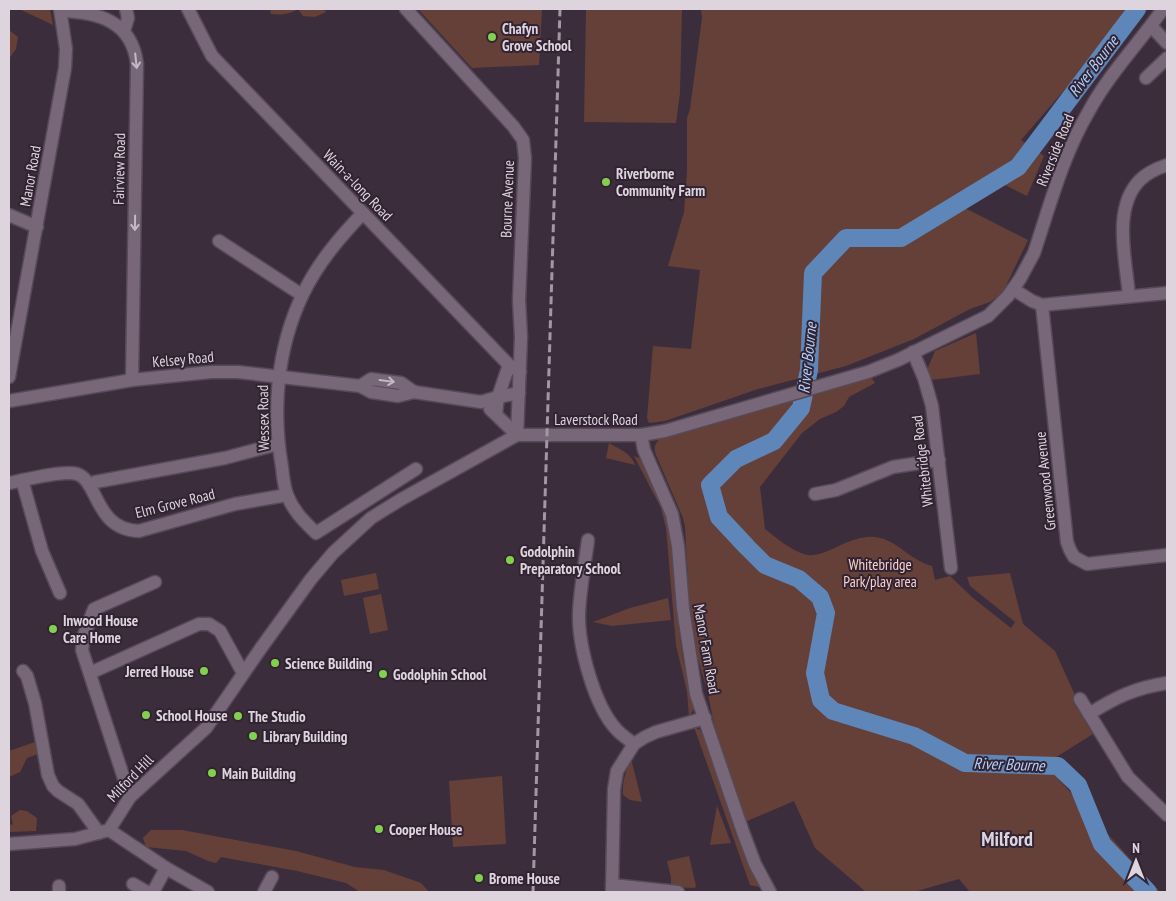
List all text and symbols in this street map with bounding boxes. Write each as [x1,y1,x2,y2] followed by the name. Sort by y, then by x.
[502,19,572,55] place label: Chafyn Grove School
[1064,30,1123,100] water label: River Bourne
[486,31,498,43] marker: Chafyn Grove School
[131,53,141,69] one-way arrow
[1032,111,1078,189] street label: Riverside Road
[109,133,129,205] street label: Fairview Road
[15,144,45,208] street label: Manor Road
[319,145,397,225] street label: Wain-a-long Road
[496,160,518,238] street label: Bourne Avenue
[616,164,705,200] place label: Riverborne Community Farm
[600,176,612,188] marker: Riverborne Community Farm
[130,215,140,231] one-way arrow
[793,320,821,394] water label: River Bourne
[152,347,214,371] street label: Kelsey Road
[379,376,395,386] one-way arrow
[253,385,273,451] street label: Wessex Road
[554,410,638,429] street label: Laverstock Road
[907,414,937,508] street label: Whitebridge Road
[1030,431,1060,531] street label: Greenwood Avenue
[133,484,217,522] street label: Elm Grove Road
[520,542,621,578] place label: Godolphin Preparatory School
[504,554,516,566] marker: Godolphin Preparatory School
[843,555,917,591] park label: Whitebridge Park/play area
[690,603,724,695] street label: Manor Farm Road
[63,611,138,647] place label: Inwood House Care Home
[47,623,59,635] marker: Inwood House Care Home
[285,654,373,673] place label: Science Building
[269,657,281,669] marker: Science Building
[124,662,194,681] place label: Jerred House
[198,665,210,677] marker: Jerred House
[393,665,487,684] place label: Godolphin School
[377,668,389,680] marker: Godolphin School
[156,706,228,725] place label: School House
[248,707,306,726] place label: The Studio
[140,709,152,721] marker: School House
[232,710,244,722] marker: The Studio
[263,727,348,746] place label: Library Building
[247,730,259,742] marker: Library Building
[103,750,158,806] street label: Milford Hill
[973,753,1046,775] water label: River Bourne
[222,764,296,783] place label: Main Building
[206,767,218,779] marker: Main Building
[389,820,462,839] place label: Cooper House
[373,823,385,835] marker: Cooper House
[981,826,1033,852] district label: Milford
[1111,836,1161,886] north arrow
[1132,839,1140,857] text: N
[489,869,560,888] place label: Brome House
[473,872,485,884] marker: Brome House

